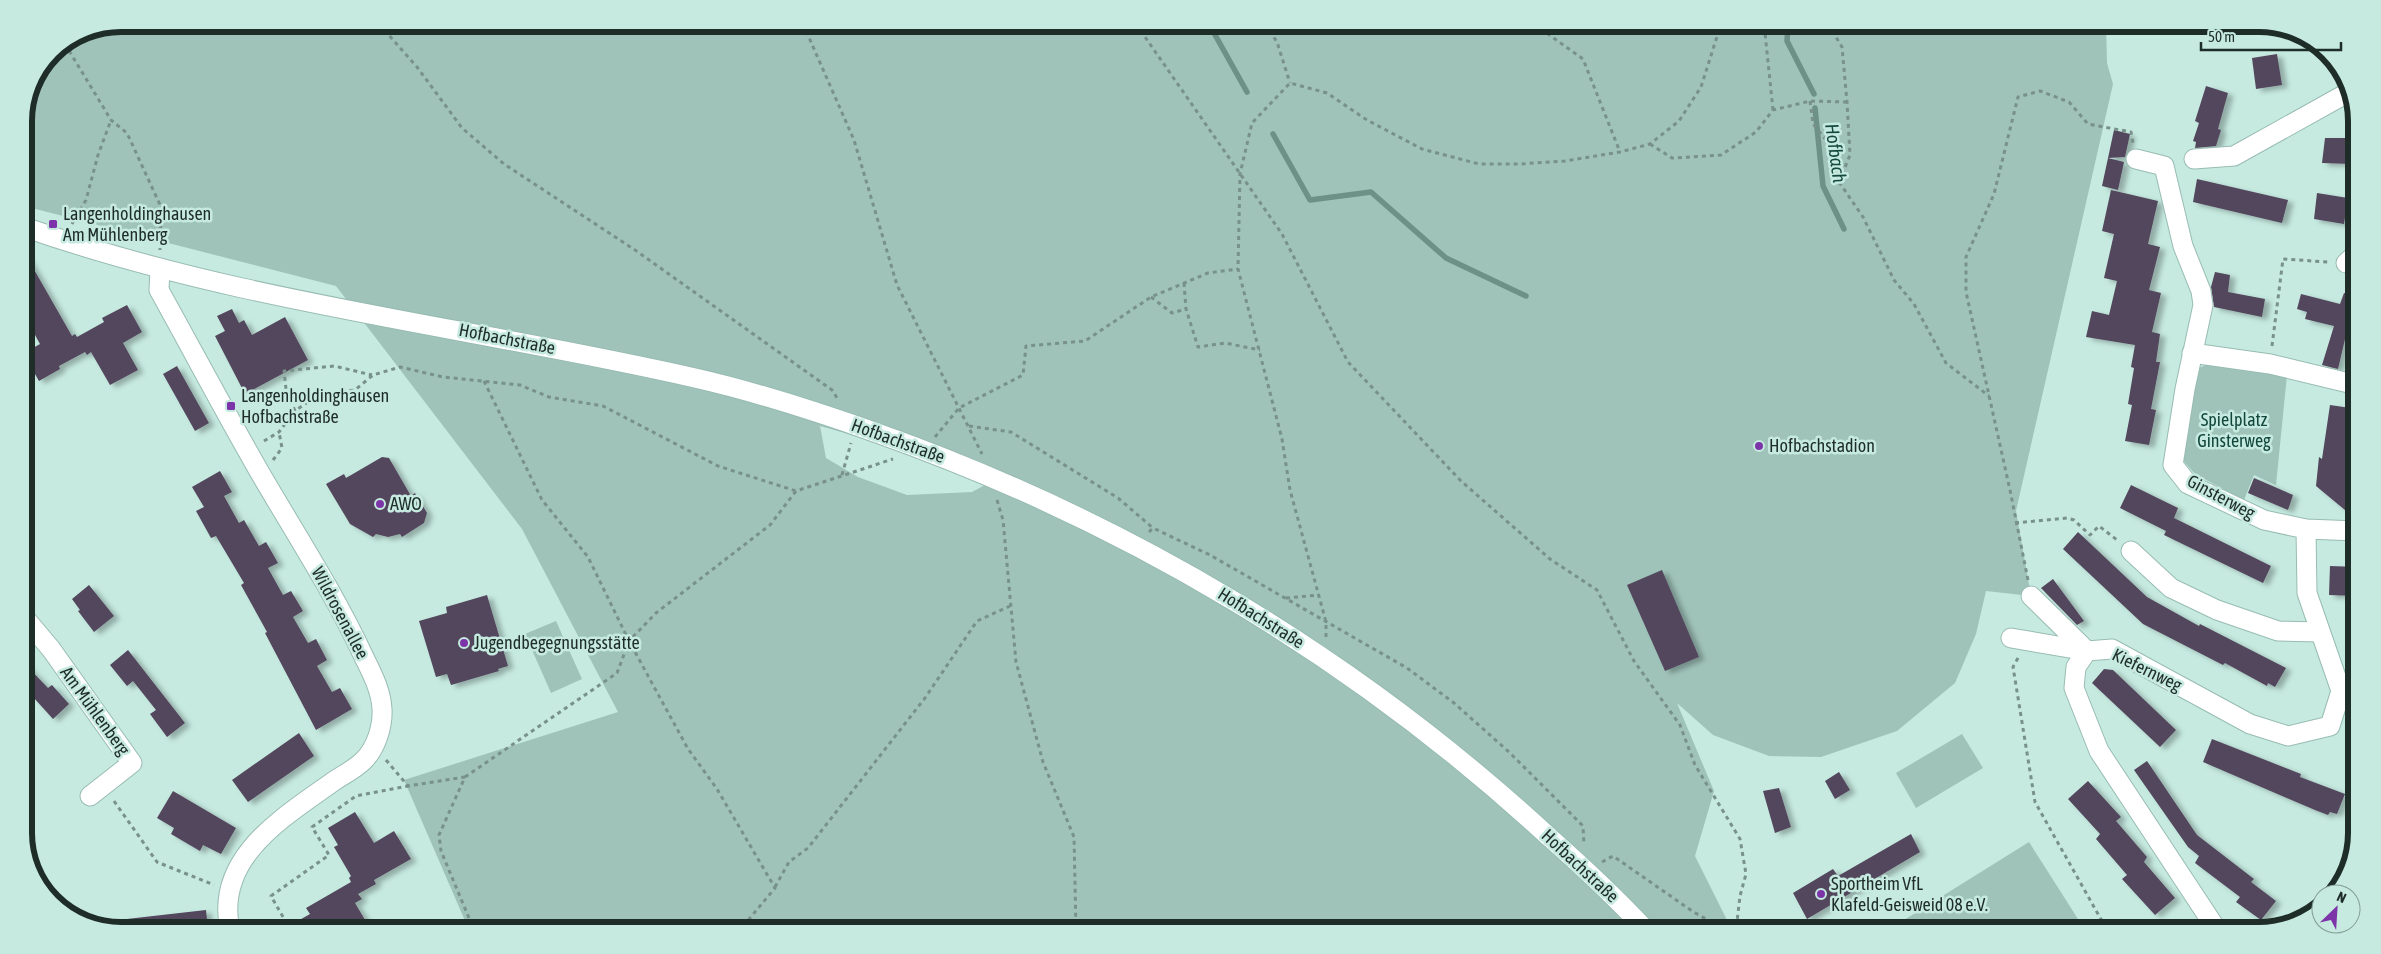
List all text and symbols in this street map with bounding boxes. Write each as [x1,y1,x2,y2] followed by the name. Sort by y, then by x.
[2201,20,2341,52] scale bar
[2208,28,2235,45] text: 50 m
[1821,122,1851,184] water label: Hofbach
[63,203,211,245] place label: Langenholdinghausen Am Mühlenberg
[47,218,59,230] marker: Langenholdinghausen Am Mühlenberg
[457,319,557,358] street label: Hofbachstraße
[241,385,389,427] place label: Langenholdinghausen Hofbachstraße
[225,400,237,412] marker: Langenholdinghausen Hofbachstraße
[2197,409,2271,451] park label: Spielplatz Ginsterweg
[849,414,948,467] street label: Hofbachstraße
[1769,435,1875,456] place label: Hofbachstadion
[1753,440,1765,452] marker: Hofbachstadion
[2184,470,2259,523] street label: Ginsterweg
[390,493,422,514] place label: AWO
[374,498,386,510] marker: AWO
[307,563,373,662] street label: Wildrosenallee
[1214,583,1308,652] street label: Hofbachstraße
[474,632,640,653] place label: Jugendbegegnungsstätte
[458,637,470,649] marker: Jugendbegegnungsstätte
[2109,644,2186,695] street label: Kiefernweg
[56,662,135,759] street label: Am Mühlenberg
[1537,825,1623,907] street label: Hofbachstraße
[1831,873,1988,915] place label: Sportheim VfL Klafeld-Geisweid 08 e.V.
[2311,884,2361,934] north arrow
[1815,888,1827,900] marker: Sportheim VfL Klafeld-Geisweid 08 e.V.
[2334,888,2349,906] text: N

